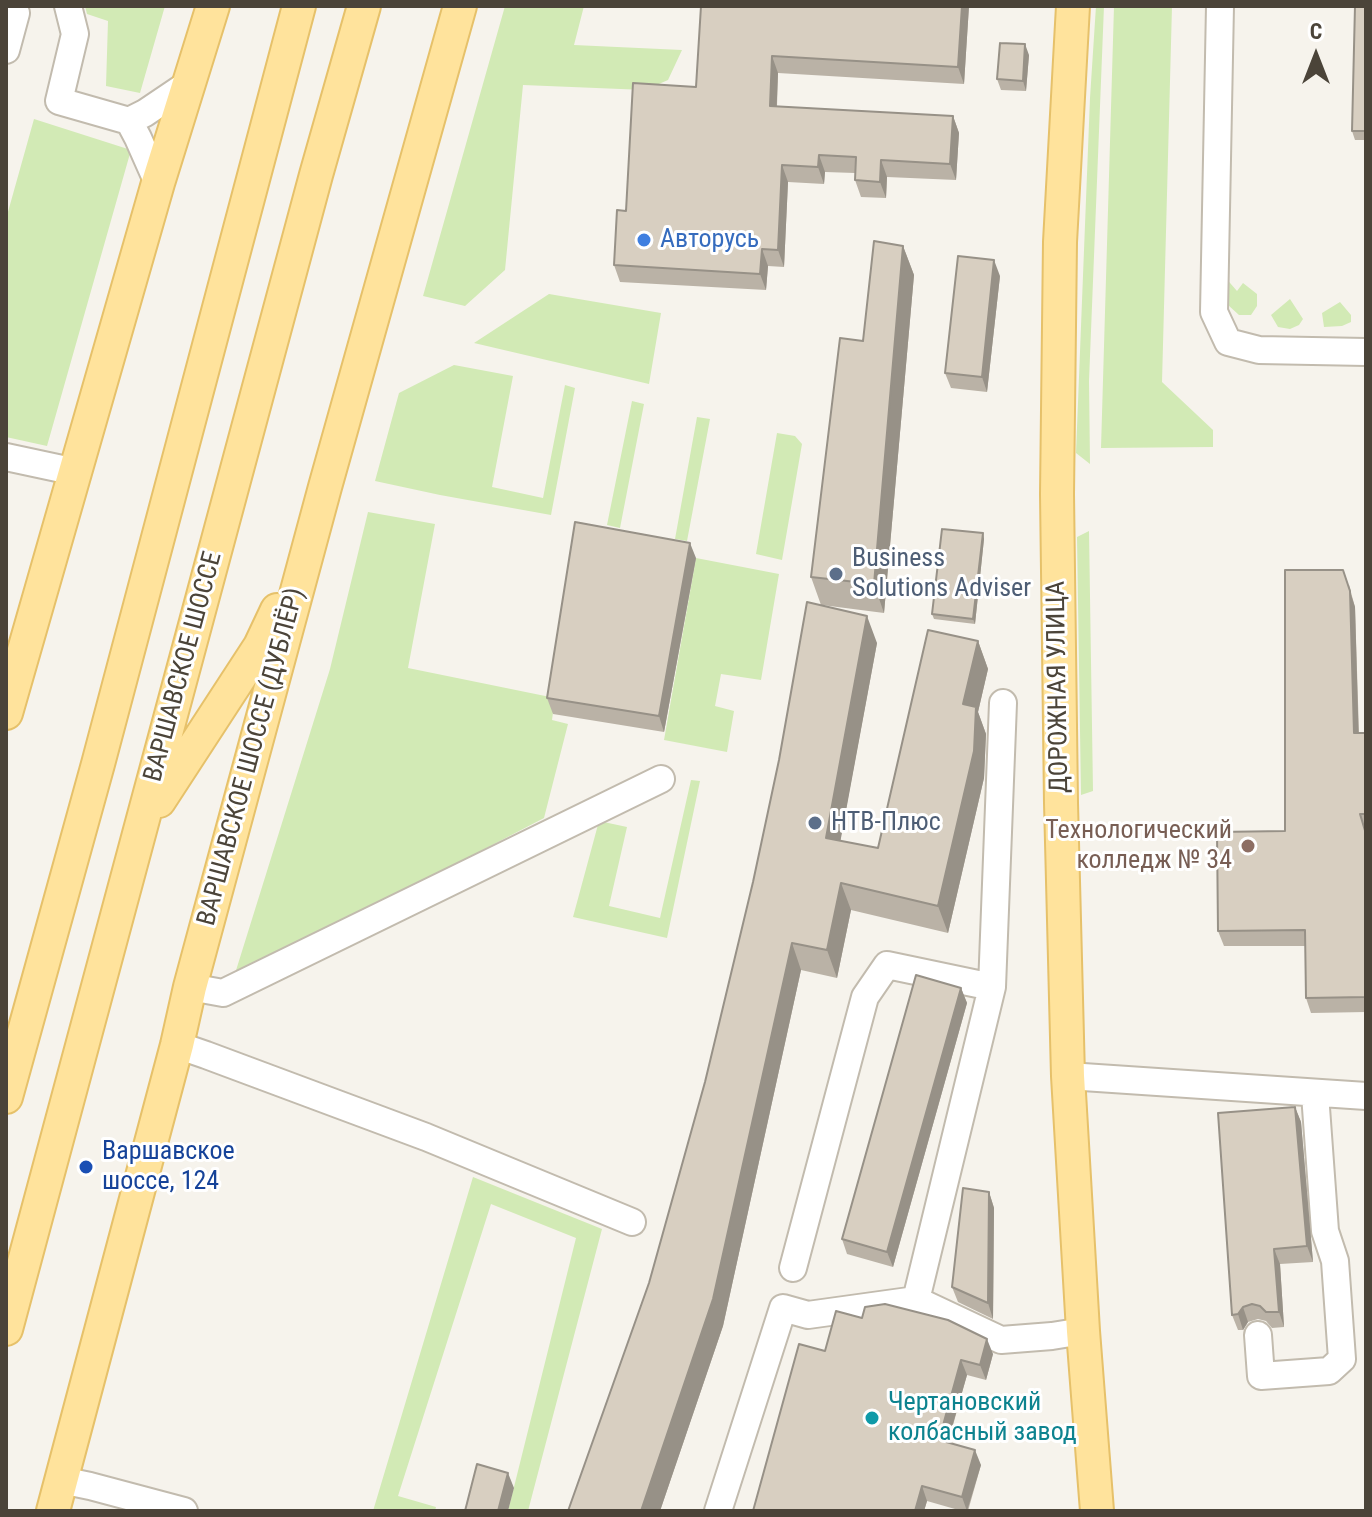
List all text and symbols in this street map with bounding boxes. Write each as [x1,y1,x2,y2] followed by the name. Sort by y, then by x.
[1276,16,1356,96] north arrow
[1310,19,1322,44] text: С
[660,224,759,256] place label: Авторусь
[635,231,653,249] marker: Авторусь
[852,543,1031,604] place label: Business Solutions Adviser
[138,549,230,785] street label: ВАРШАВСКОЕ ШОССЕ
[827,565,845,583] marker: Business Solutions Adviser
[1042,581,1076,793] street label: ДОРОЖНАЯ УЛИЦА
[192,585,312,929] street label: ВАРШАВСКОЕ ШОССЕ (ДУБЛЁР)
[831,807,941,839] place label: НТВ-Плюс
[806,814,824,832] marker: НТВ-Плюс
[1045,815,1232,876] place label: Технологический колледж № 34
[1239,837,1257,855] marker: Технологический колледж № 34
[102,1136,235,1198] place label: Варшавское шоссе, 124
[77,1158,95,1176] marker: Варшавское шоссе, 124
[888,1387,1077,1448] place label: Чертановский колбасный завод
[863,1409,881,1427] marker: Чертановский колбасный завод

